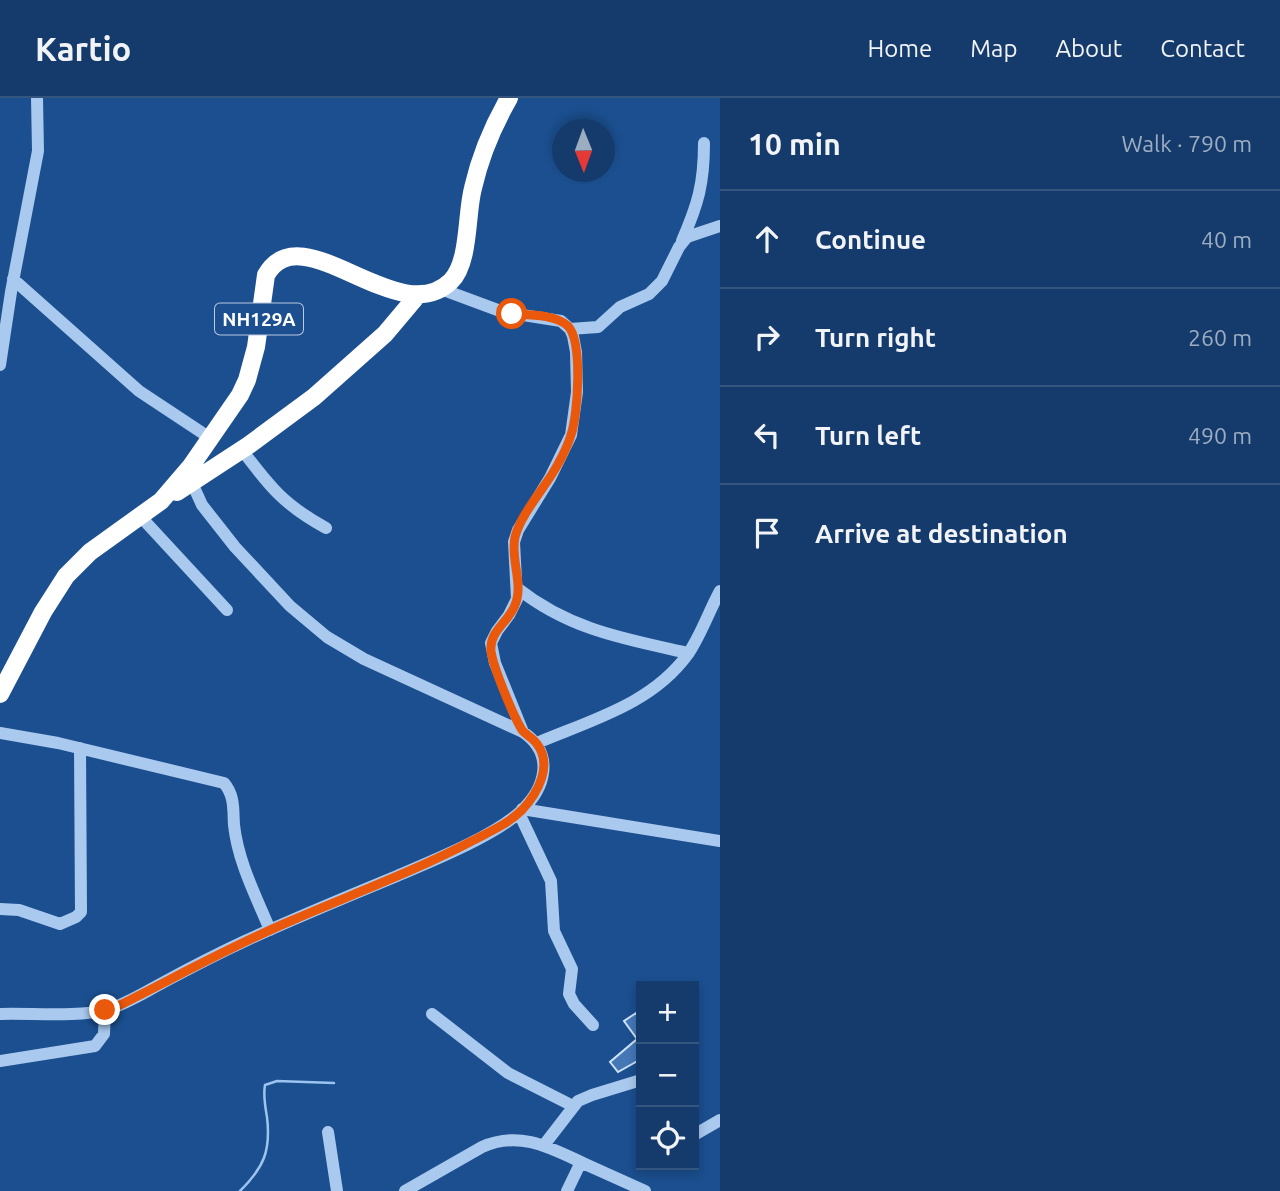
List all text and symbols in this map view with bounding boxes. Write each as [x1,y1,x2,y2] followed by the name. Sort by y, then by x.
[35,30,131,67] text: Kartio
[867,35,932,62] text: Home
[970,35,1017,62] text: Map
[1055,35,1122,62] text: About
[1160,35,1245,62] text: Contact
[552,119,615,182] north arrow
[748,127,841,161] text: 10 min
[1121,131,1252,156] text: Walk · 790 m
[748,220,786,258] icon: ahead
[815,225,926,254] text: Continue
[1201,227,1252,252] text: 40 m
[496,298,527,329] route start
[215,304,303,334] road number: NH129A
[748,318,786,356] icon: right
[815,323,936,352] text: Turn right
[1188,325,1252,350] text: 260 m
[748,416,786,454] icon: left
[815,421,921,450] text: Turn left
[1188,423,1252,448] text: 490 m
[748,514,786,552] icon: arrive
[815,519,1068,548] text: Arrive at destination
[636,981,699,1170] map controls
[636,981,699,1044] button: +
[89,994,120,1025] route end
[636,1044,699,1107] button: −
[636,1107,699,1170] button: locate

